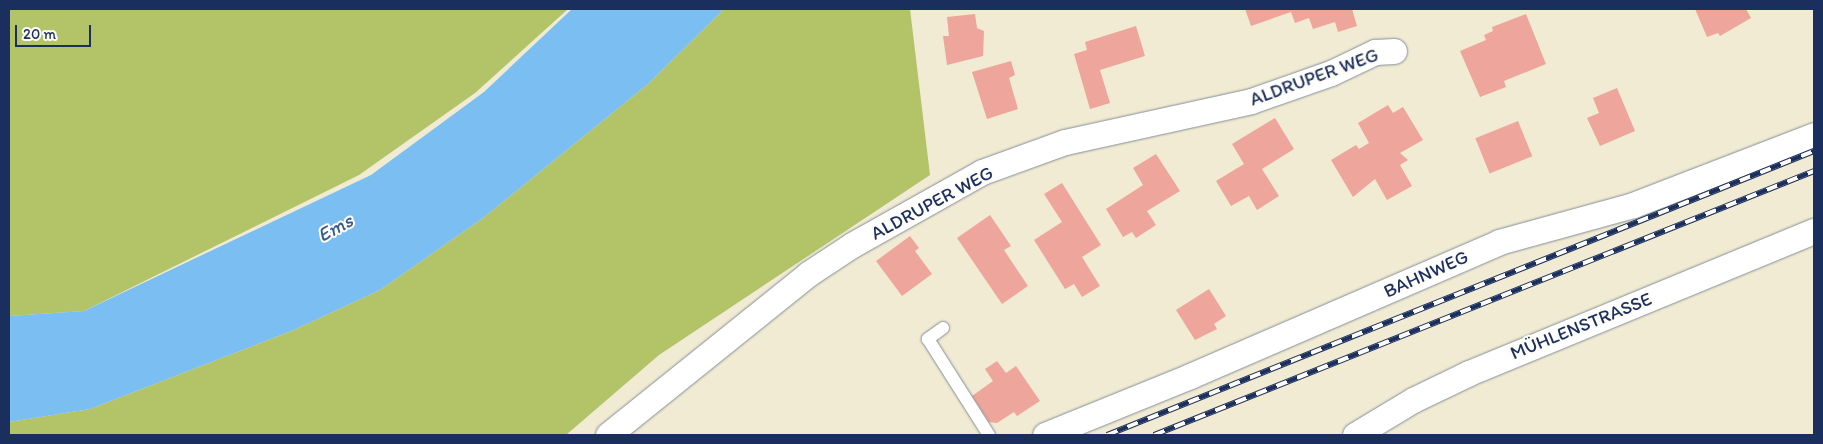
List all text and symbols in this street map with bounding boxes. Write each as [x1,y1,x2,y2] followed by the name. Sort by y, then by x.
[18,15,94,47] scale bar
[23,25,56,43] text: 20 m
[1247,43,1381,111] street label: ALDRUPER WEG
[867,161,997,245] street label: ALDRUPER WEG
[313,209,357,247] water label: Ems
[1380,245,1472,303] street label: BAHNWEG
[1507,287,1655,365] street label: MÜHLENSTRASSE

